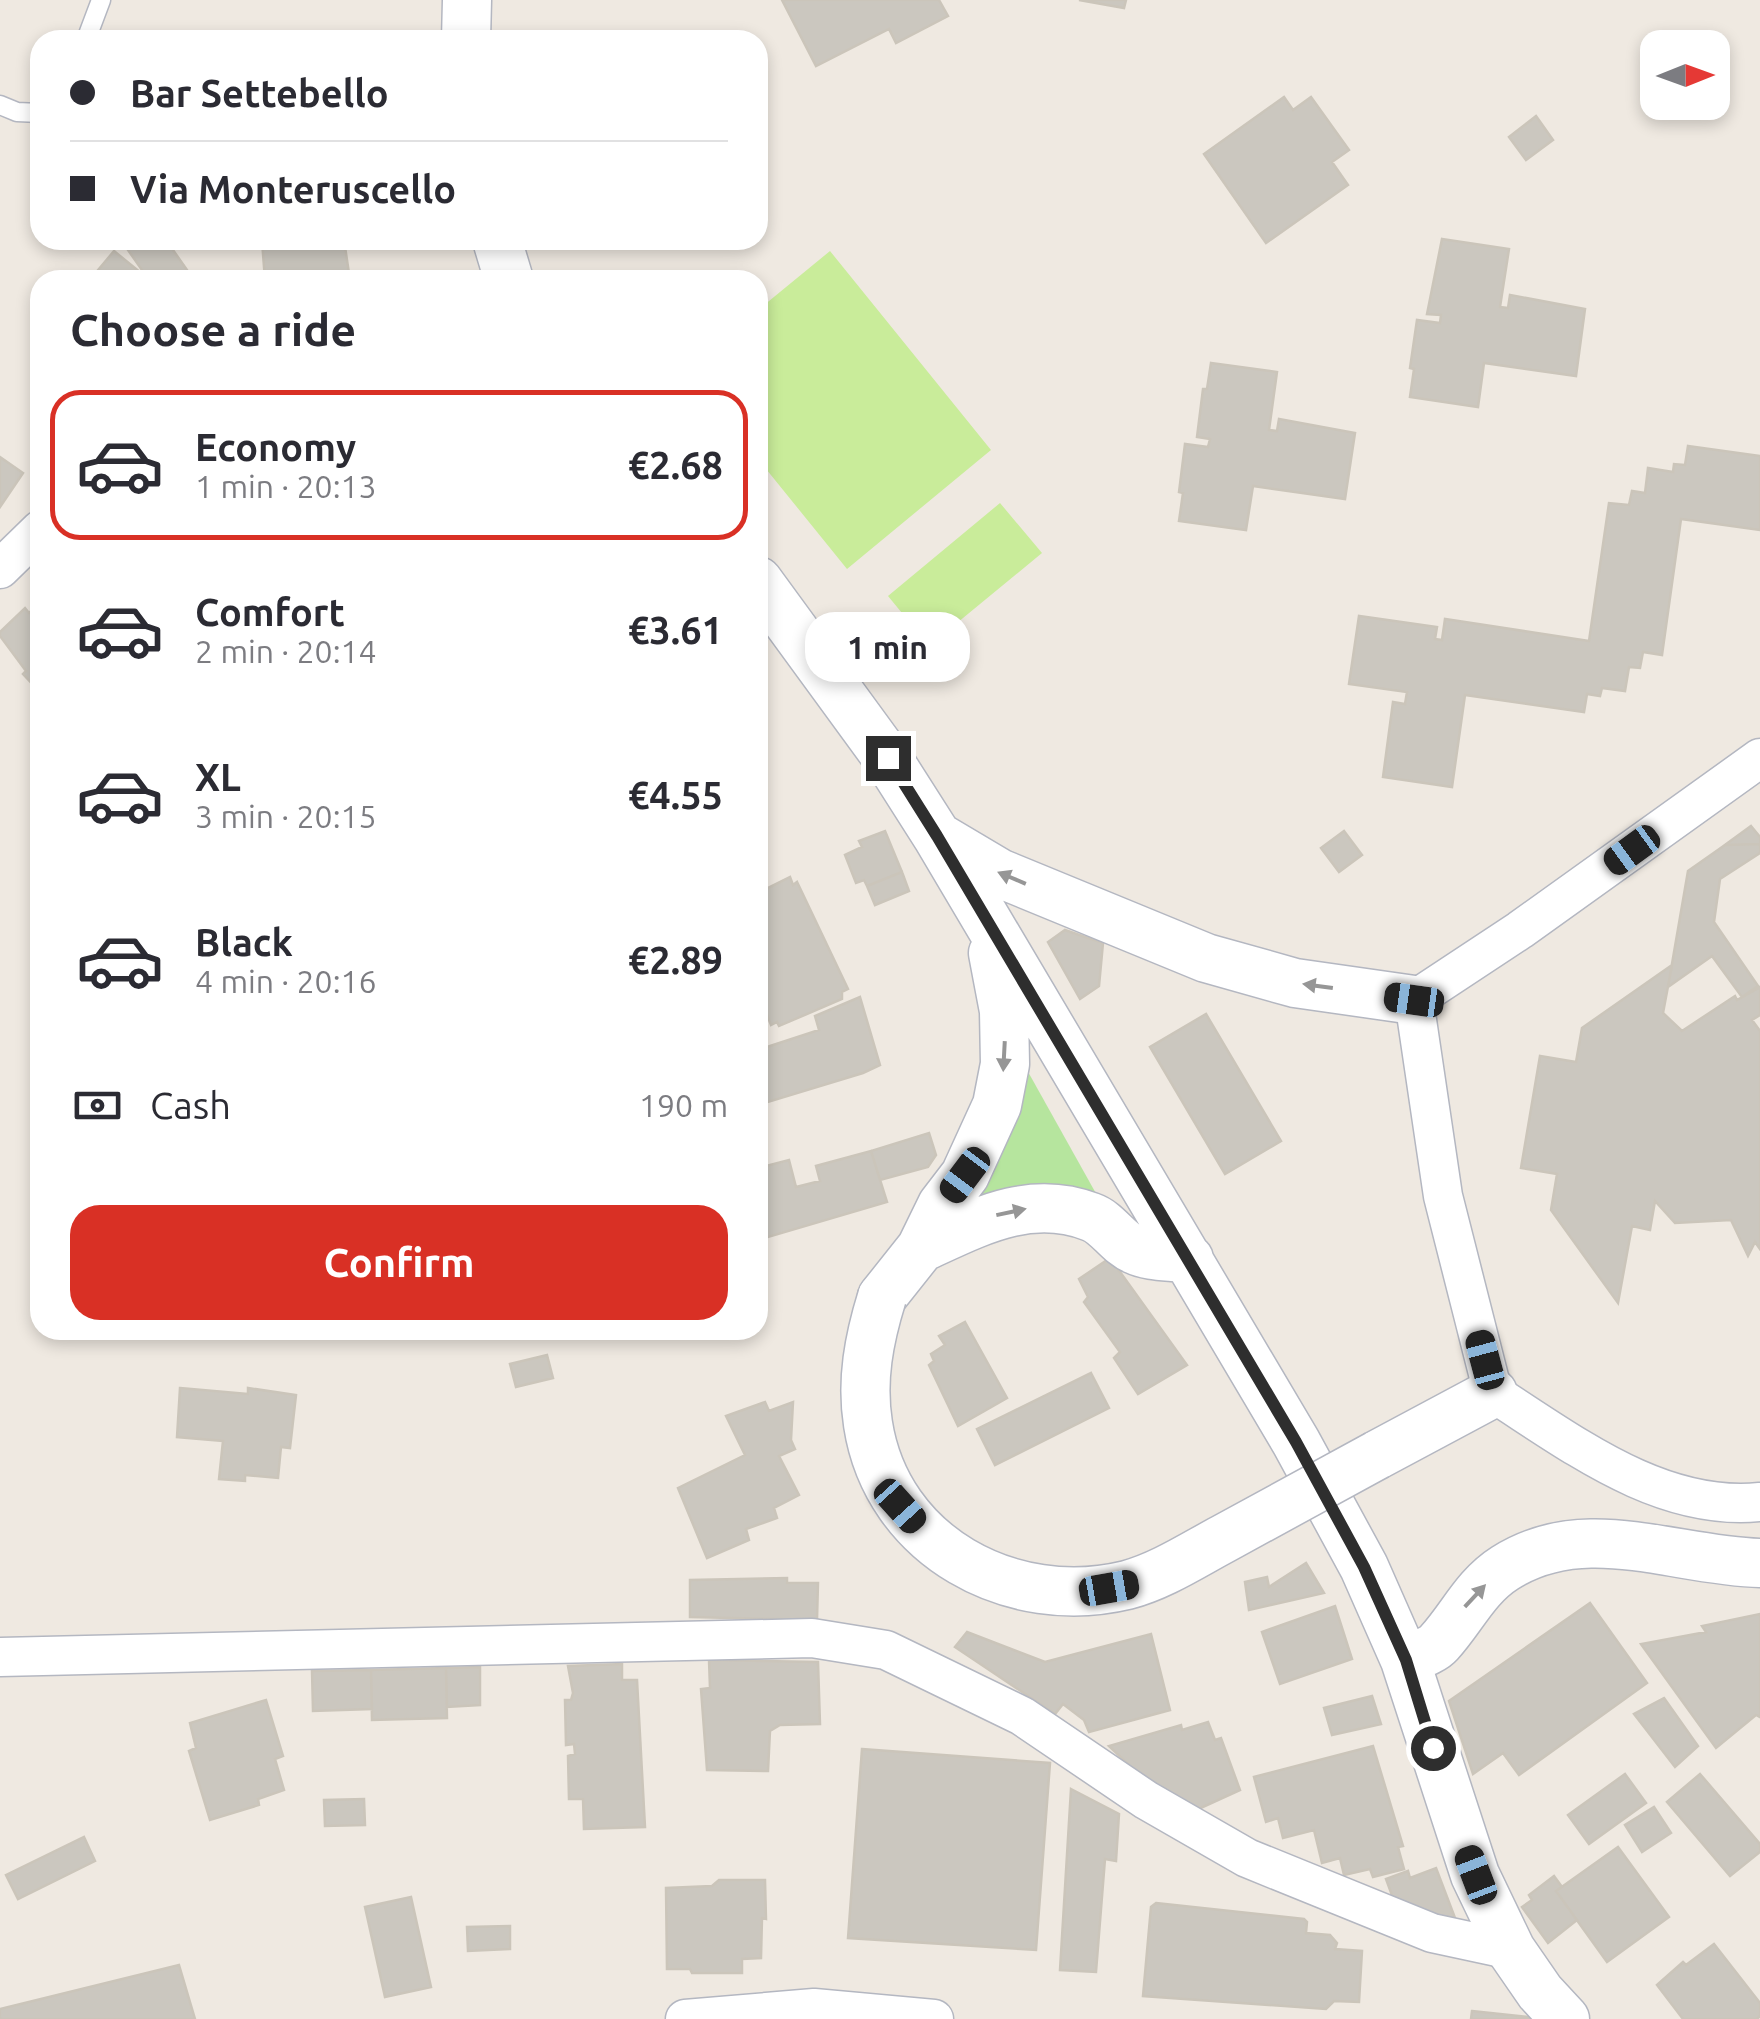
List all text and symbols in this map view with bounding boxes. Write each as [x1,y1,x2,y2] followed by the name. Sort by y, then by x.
[1640,30,1730,120] north arrow
[1640,30,1730,120] map controls
[130,72,389,114] text: Bar Settebello
[130,168,456,210] text: Via Monteruscello
[70,304,356,355] text: Choose a ride
[75,420,165,510] icon: car
[195,426,356,468] text: Economy
[628,444,723,486] text: €2.68
[195,468,377,504] text: 1 min · 20:13
[75,585,165,675] icon: car
[195,591,345,633] text: Comfort
[628,609,723,651] text: €3.61
[806,613,970,683] callout: 1 min
[847,629,928,665] text: 1 min
[195,633,377,669] text: 2 min · 20:14
[866,736,911,781] route end
[75,750,165,840] icon: car
[195,756,241,798] text: XL
[628,774,723,816] text: €4.55
[195,798,377,834] text: 3 min · 20:15
[1599,820,1665,880] car
[997,870,1027,886] one-way arrow
[75,915,165,1005] icon: car
[195,921,293,963] text: Black
[628,939,723,981] text: €2.89
[195,963,377,999] text: 4 min · 20:16
[1301,977,1333,993] one-way arrow
[1382,981,1446,1019] car
[996,1040,1012,1072] one-way arrow
[70,1078,125,1133] icon: cash
[150,1084,231,1126] text: Cash
[639,1087,728,1123] text: 190 m
[935,1142,995,1208] car
[995,1204,1026,1219] one-way arrow
[70,1205,728,1320] button: Confirm
[1463,1327,1507,1393] car
[869,1474,931,1538] car
[1077,1568,1141,1608] car
[1463,1585,1486,1609] one-way arrow
[1411,1726,1456,1771] route start
[1451,1842,1501,1908] car

